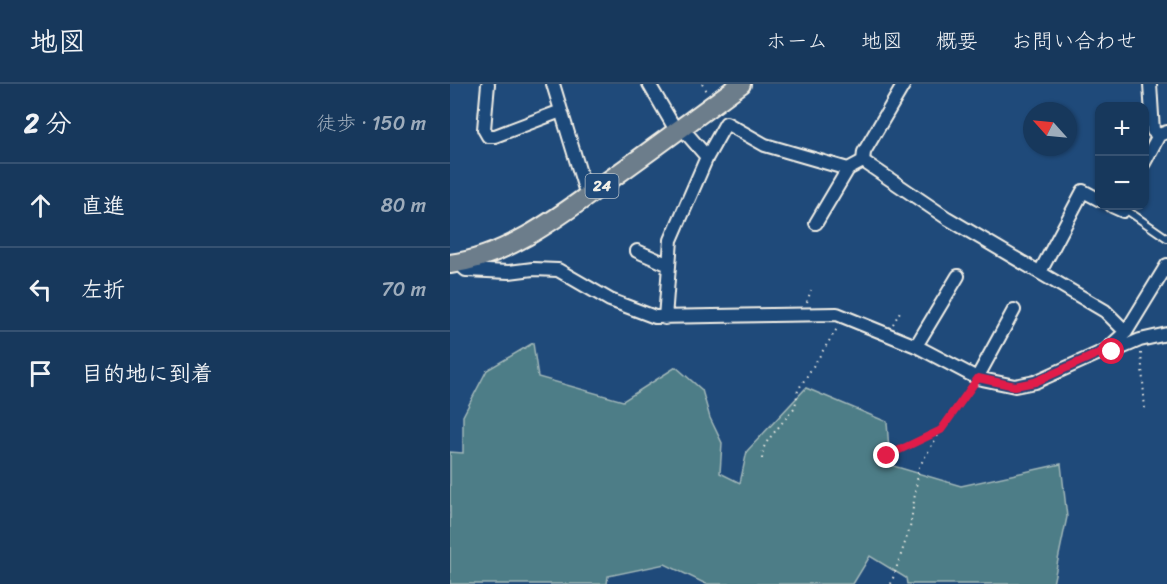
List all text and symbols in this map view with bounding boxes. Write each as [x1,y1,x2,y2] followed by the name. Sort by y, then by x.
[30,17,86,66] text: 地図
[766,22,828,60] text: ホーム
[861,22,903,60] text: 地図
[936,22,978,60] text: 概要
[1011,22,1137,60] text: お問い合わせ
[24,100,72,146] text: 2 分
[1023,102,1077,156] north arrow
[1095,102,1149,210] map controls
[1095,102,1149,156] button: +
[316,106,426,141] text: 徒歩 · 150 m
[1095,156,1149,210] button: −
[586,174,618,198] road number: 24
[81,186,125,225] text: 直進
[381,188,426,223] text: 80 m
[24,189,57,222] icon: ahead
[81,270,125,309] text: 左折
[381,272,426,307] text: 70 m
[24,273,57,306] icon: left
[1098,338,1124,364] route start
[81,354,213,393] text: 目的地に到着
[24,357,57,390] icon: arrive
[873,442,899,468] route end

